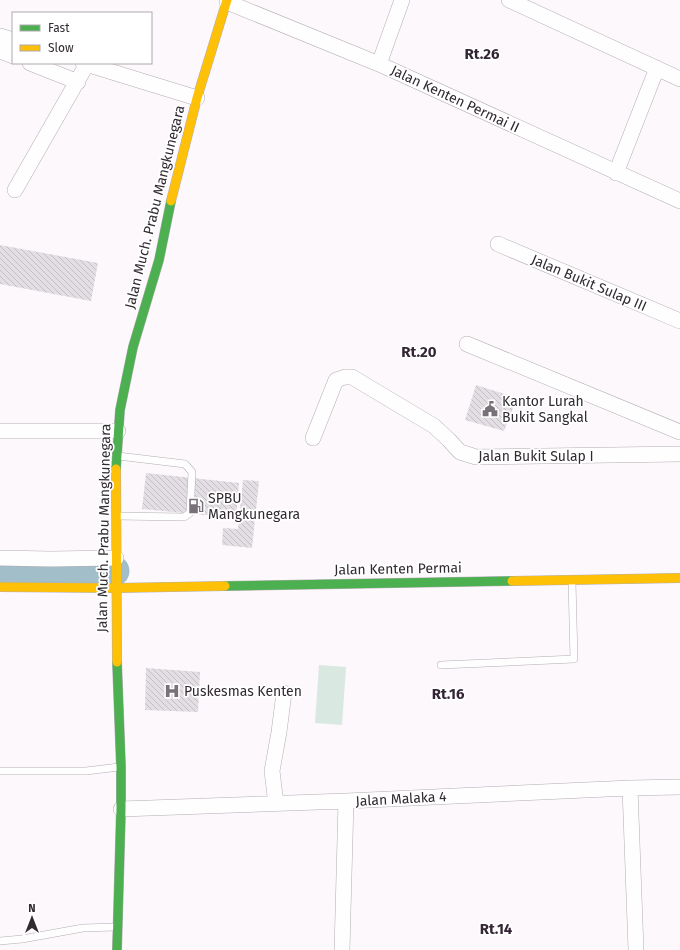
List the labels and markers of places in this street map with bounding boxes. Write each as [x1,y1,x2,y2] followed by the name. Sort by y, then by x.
[502,393,588,426] place label: Kantor Lurah Bukit Sangkal
[481,400,499,418] public building icon: Kantor Lurah Bukit Sangkal
[208,490,300,523] place label: SPBU Mangkunegara
[187,497,205,515] fuel station icon: SPBU Mangkunegara
[163,682,181,700] hospital icon: Puskesmas Kenten
[184,683,302,700] place label: Puskesmas Kenten

